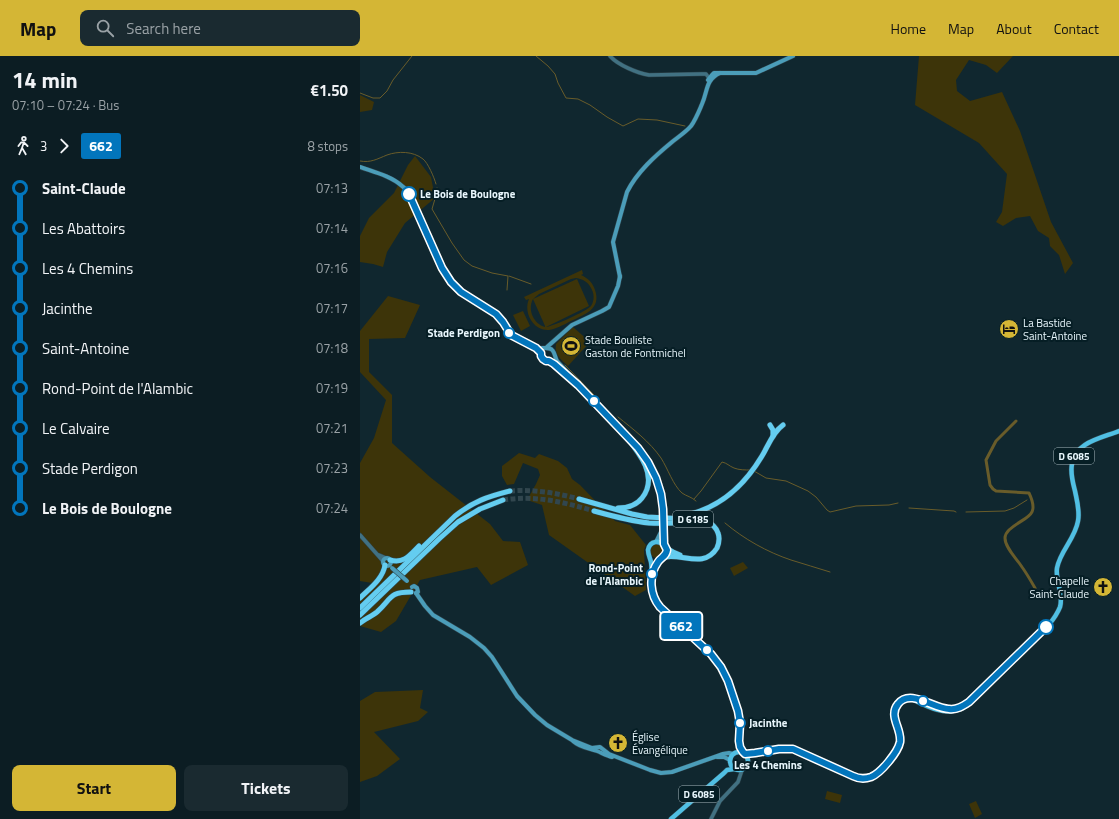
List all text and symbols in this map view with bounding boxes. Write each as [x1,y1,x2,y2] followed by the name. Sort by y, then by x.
[80,10,360,46] search box
[20,14,56,43] text: Map
[94,17,116,39] icon: search
[126,17,201,40] text: Search here
[891,18,926,39] text: Home
[948,18,974,39] text: Map
[996,18,1032,39] text: About
[1054,18,1099,39] text: Contact
[12,63,78,97] text: 14 min
[311,79,348,102] text: €1.50
[12,95,119,115] text: 07:10 – 07:24 · Bus
[12,135,34,157] icon: walk
[53,135,75,157] icon: forward
[89,135,113,156] text: 662
[40,136,47,156] text: 3
[307,136,348,156] text: 8 stops
[42,177,126,200] text: Saint-Claude
[316,178,348,198] text: 07:13
[401,186,417,202] marker: Le Bois de Boulogne
[420,186,516,202] place label: Le Bois de Boulogne
[42,217,125,240] text: Les Abattoirs
[316,218,348,238] text: 07:14
[42,257,133,280] text: Les 4 Chemins
[316,258,348,278] text: 07:16
[42,297,93,320] text: Jacinthe
[316,298,348,318] text: 07:17
[1023,315,1087,344] place label: La Bastide Saint-Antoine
[998,318,1020,340] hotel icon: La Bastide Saint-Antoine
[428,325,500,341] place label: Stade Perdigon
[503,327,515,339] marker: Stade Perdigon
[585,332,686,361] place label: Stade Bouliste Gaston de Fontmichel
[560,335,582,357] sports icon: Stade Bouliste Gaston de Fontmichel
[42,337,129,360] text: Saint-Antoine
[316,338,348,358] text: 07:18
[42,377,193,400] text: Rond-Point de l'Alambic
[316,378,348,398] text: 07:19
[588,395,600,407] unlabelled marker
[42,417,110,440] text: Le Calvaire
[316,418,348,438] text: 07:21
[1054,448,1094,464] road number: D 6085
[42,457,138,480] text: Stade Perdigon
[316,458,348,478] text: 07:23
[42,497,172,520] text: Le Bois de Boulogne
[316,498,348,518] text: 07:24
[673,511,713,527] road number: D 6185
[585,560,643,589] place label: Rond-Point de l'Alambic
[646,568,658,580] marker: Rond-Point de l'Alambic
[1030,573,1089,602] place label: Chapelle Saint-Claude
[1092,576,1114,598] church icon: Chapelle Saint-Claude
[658,613,704,639] line badge: 662
[669,615,693,636] text: 662
[1038,619,1054,635] unlabelled marker
[701,644,713,656] unlabelled marker
[917,695,929,707] unlabelled marker
[749,715,788,731] place label: Jacinthe
[734,717,746,729] marker: Jacinthe
[632,729,688,758] place label: Église Évangélique
[607,732,629,754] church icon: Église Évangélique
[762,745,774,757] marker: Les 4 Chemins
[734,757,802,773] place label: Les 4 Chemins
[12,765,176,811] button: Start
[184,765,348,811] button: Tickets
[679,786,719,802] road number: D 6085

